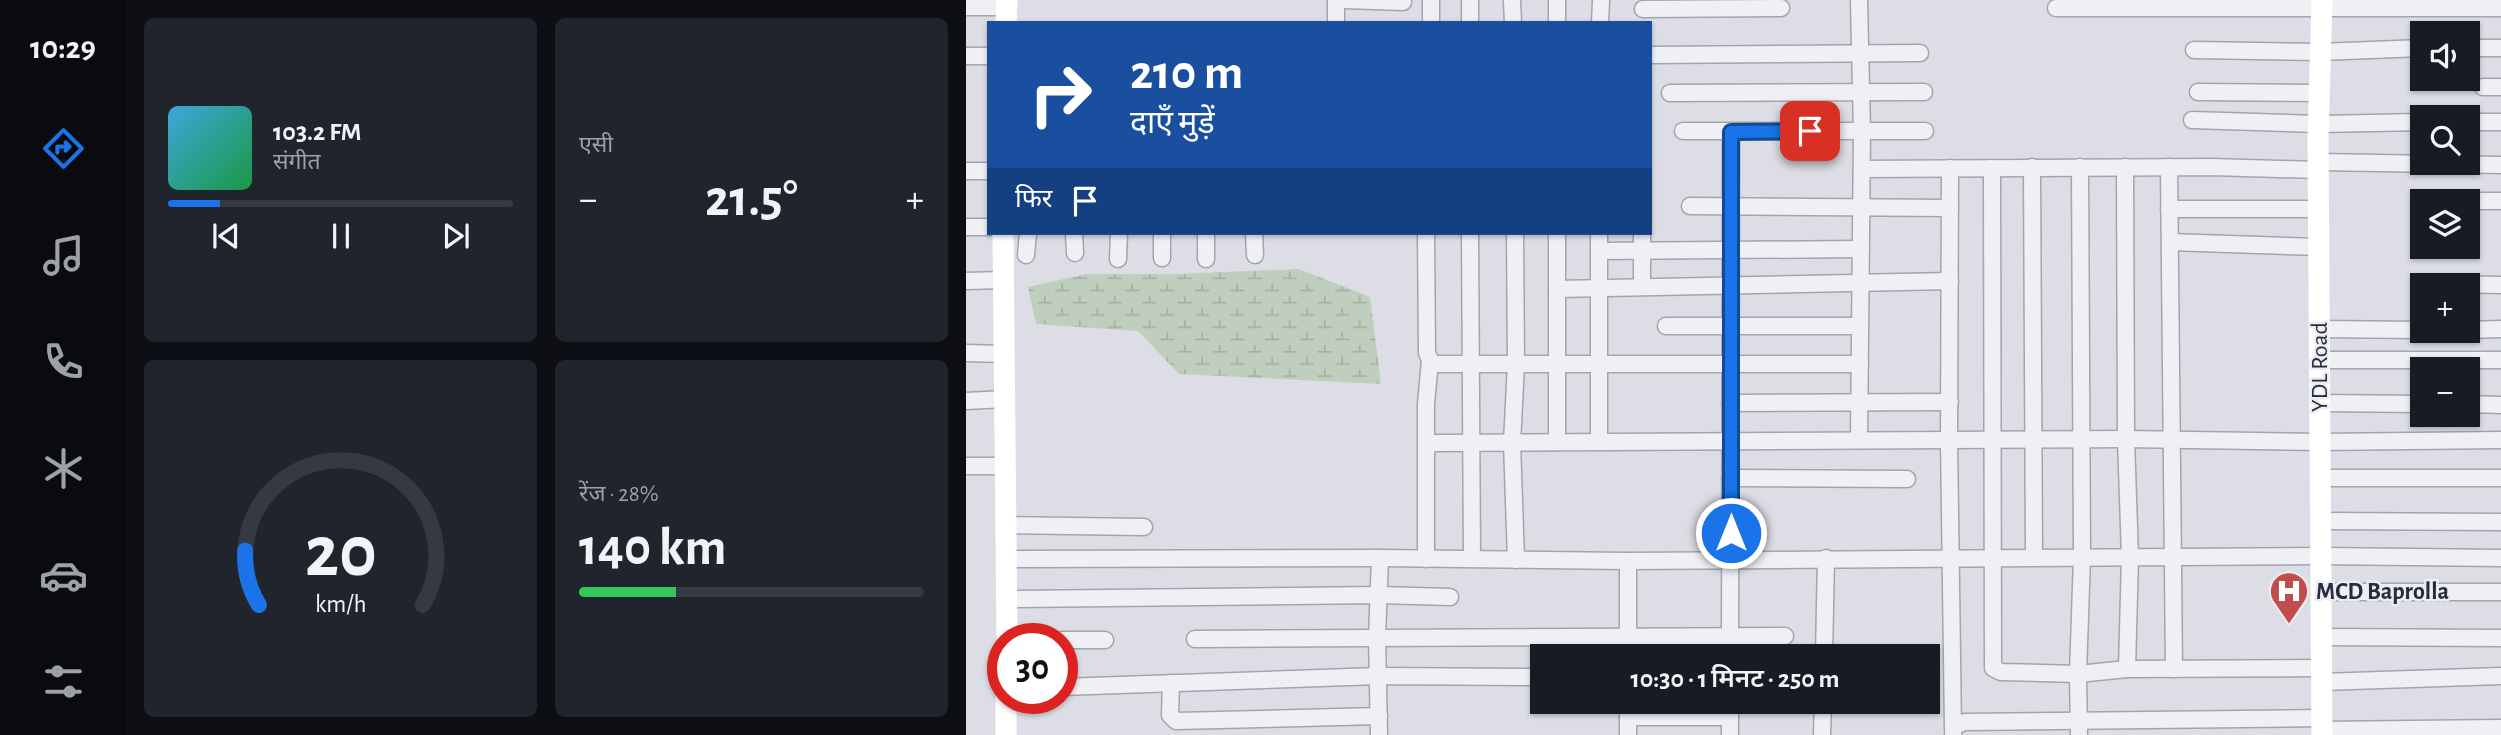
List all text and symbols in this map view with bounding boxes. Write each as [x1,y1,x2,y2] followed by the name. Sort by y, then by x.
[2410,21,2480,427] map controls
[2410,21,2480,91] button: sound
[30,32,96,64] text: 10:29
[1015,49,1106,140] icon: right
[1130,49,1243,98] text: 210 m
[1780,101,1840,161] pin
[2410,105,2480,175] button: search
[1130,107,1215,139] text: दाएँ मुड़ें
[1791,112,1829,150] icon: arrive
[273,119,362,145] text: 103.2 FM
[39,124,88,173] icon: directions
[579,134,613,157] text: एसी
[273,151,321,174] text: संगीत
[705,173,798,225] text: 21.5°
[579,181,597,219] text: −
[906,181,924,219] text: +
[1066,182,1104,220] icon: arrive
[1015,186,1052,212] text: फिर
[2410,189,2480,259] button: layers
[207,217,245,255] icon: previous
[322,217,360,255] icon: pause
[437,217,475,255] icon: next
[39,231,88,280] icon: music
[2410,273,2480,343] button: +
[2308,322,2332,412] street label: YDL Road
[39,337,88,386] icon: phone
[2410,357,2480,427] button: −
[39,444,88,493] icon: climate
[579,483,659,506] text: रेंज · 28%
[1694,496,1768,570] position arrow
[304,517,377,590] text: 20
[579,522,727,574] text: 140 km
[39,551,88,600] icon: car
[2268,570,2310,625] hospital icon: MCD Baprolla
[2316,580,2449,604] place label: MCD Baprolla
[315,591,366,616] text: km/h
[987,623,1078,714] speed limit sign: 30
[39,657,88,706] icon: filters
[1630,666,1840,692] text: 10:30 · 1 मिनट · 250 m

